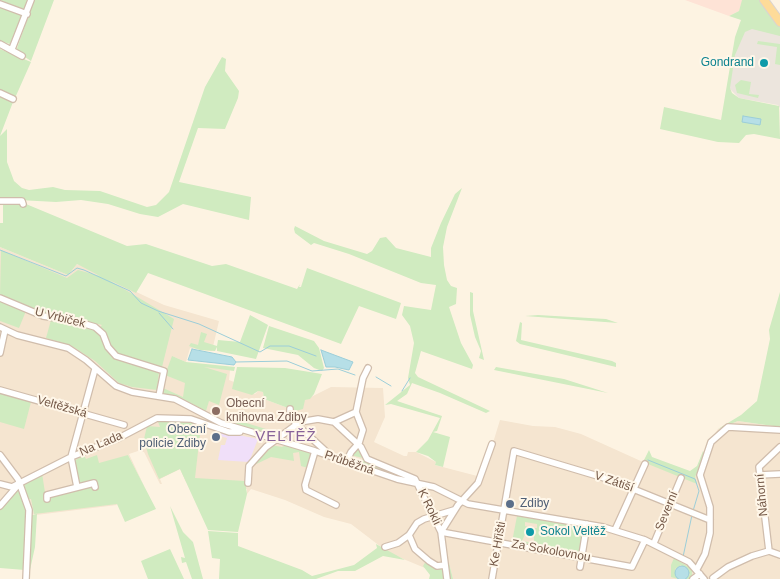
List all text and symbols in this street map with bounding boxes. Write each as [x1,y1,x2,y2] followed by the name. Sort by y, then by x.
[701,56,754,70] place label: Gondrand
[758,57,770,69] marker: Gondrand
[33,305,87,331] street label: U Vrbiček
[35,393,89,421] street label: Veltěžská
[226,397,307,425] place label: Obecní knihovna Zdiby
[210,405,222,417] marker: Obecní knihovna Zdiby
[139,423,206,451] place label: Obecní policie Zdiby
[254,428,318,446] district label: VELTĚŽ
[77,429,125,459] street label: Na Lada
[210,431,222,443] marker: Obecní policie Zdiby
[322,448,376,478] street label: Průběžná
[592,469,636,495] street label: V Zátiší
[753,473,771,517] street label: Náhorní
[414,487,444,527] street label: K Rokli
[653,489,681,533] street label: Severní
[520,497,549,511] place label: Zdiby
[504,498,516,510] marker: Zdiby
[487,520,509,568] street label: Ke Hřišti
[540,525,606,539] place label: Sokol Veltěž
[524,526,536,538] marker: Sokol Veltěž
[510,537,592,565] street label: Za Sokolovnou

